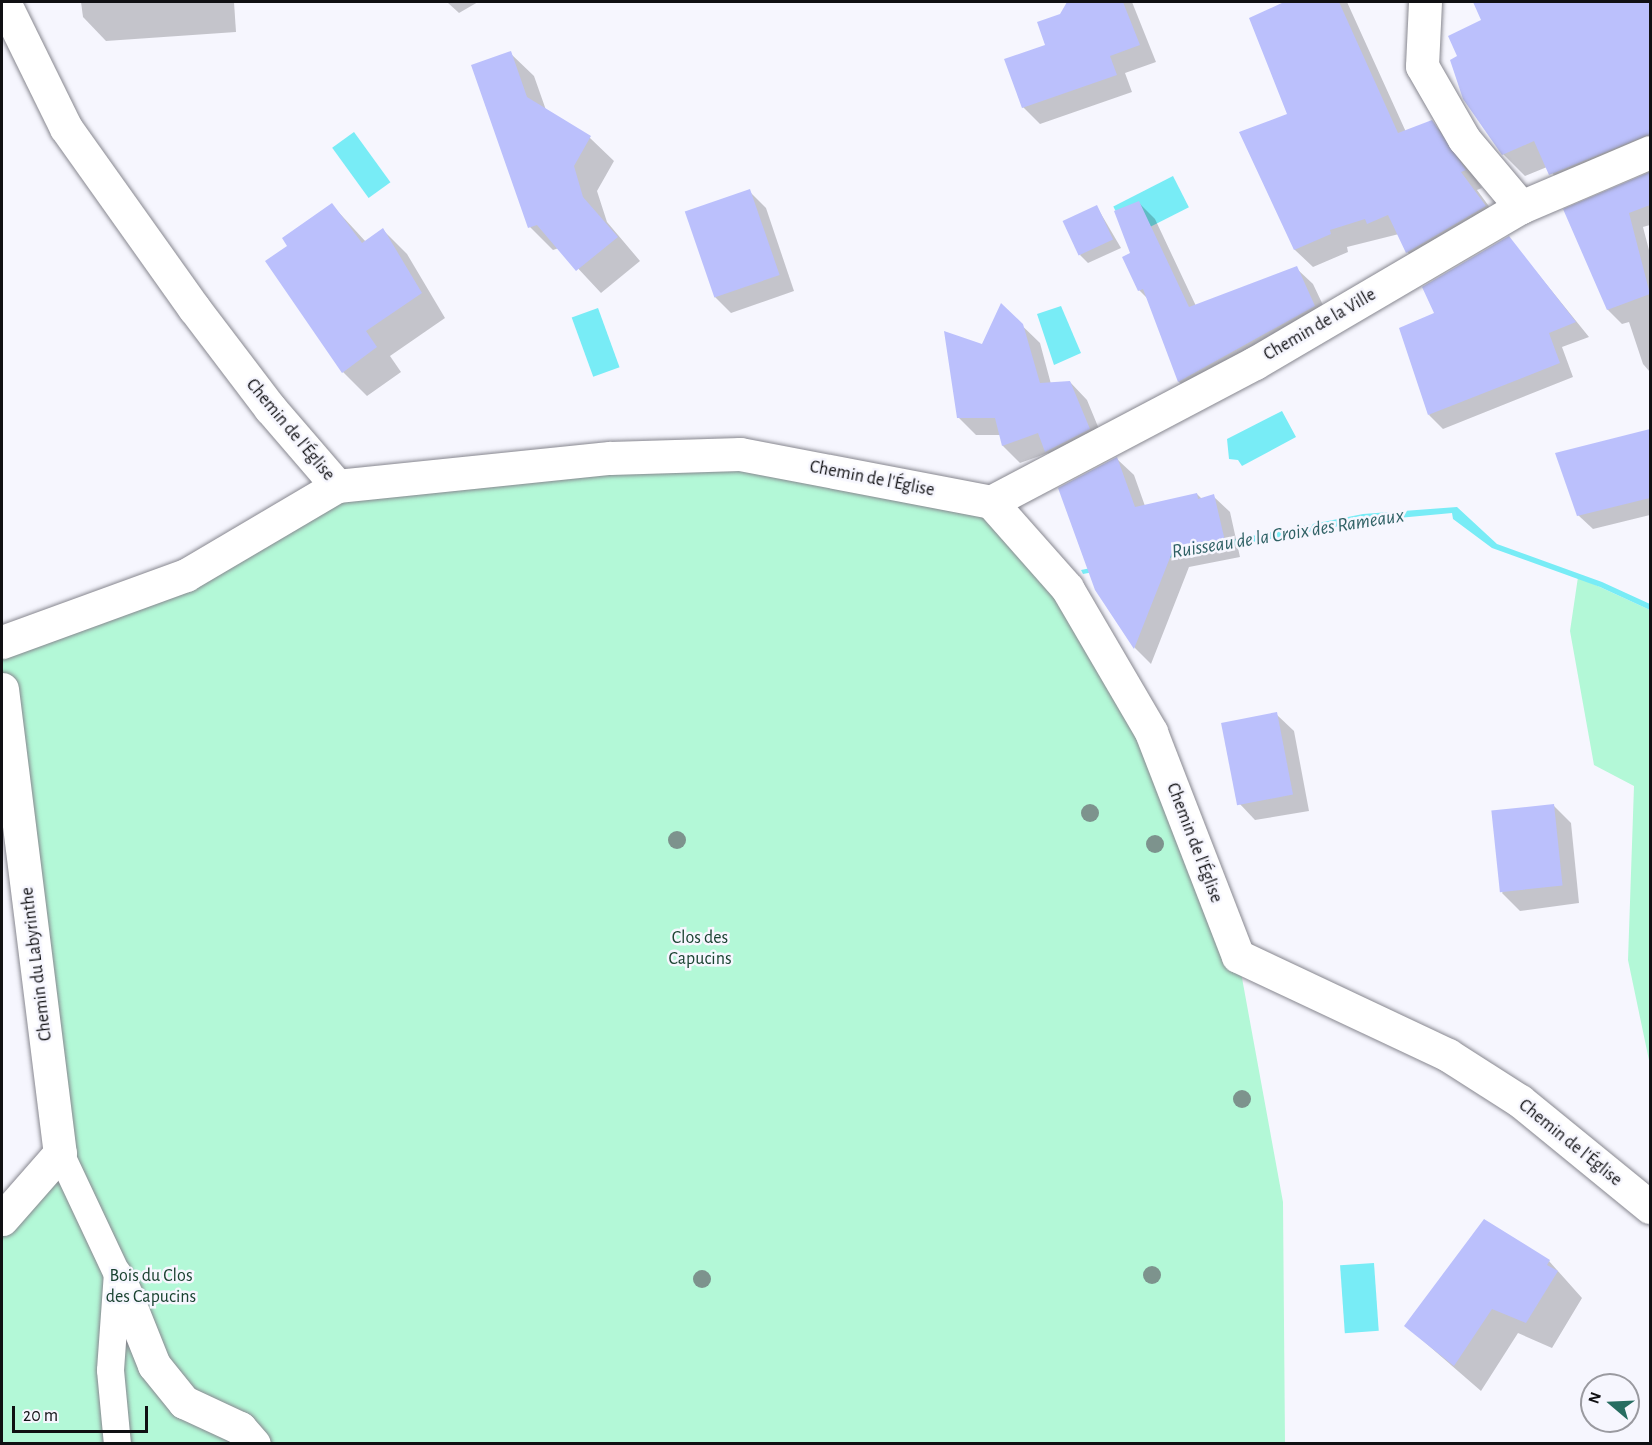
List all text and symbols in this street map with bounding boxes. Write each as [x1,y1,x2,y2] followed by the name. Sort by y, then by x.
[1260,284,1380,366] street label: Chemin de la Ville
[241,375,339,485] street label: Chemin de l'Église
[808,456,936,502] street label: Chemin de l'Église
[1170,504,1406,564] water label: Ruisseau de la Croix des Rameaux
[1161,780,1227,906] street label: Chemin de l'Église
[17,886,57,1042] street label: Chemin du Labyrinthe
[668,928,732,970] park label: Clos des Capucins
[1514,1095,1626,1191] street label: Chemin de l'Église
[106,1266,196,1308] park label: Bois du Clos des Capucins
[1580,1373,1640,1433] north arrow
[1585,1390,1604,1406] text: N
[15,1394,152,1432] scale bar
[23,1407,58,1425] text: 20 m

